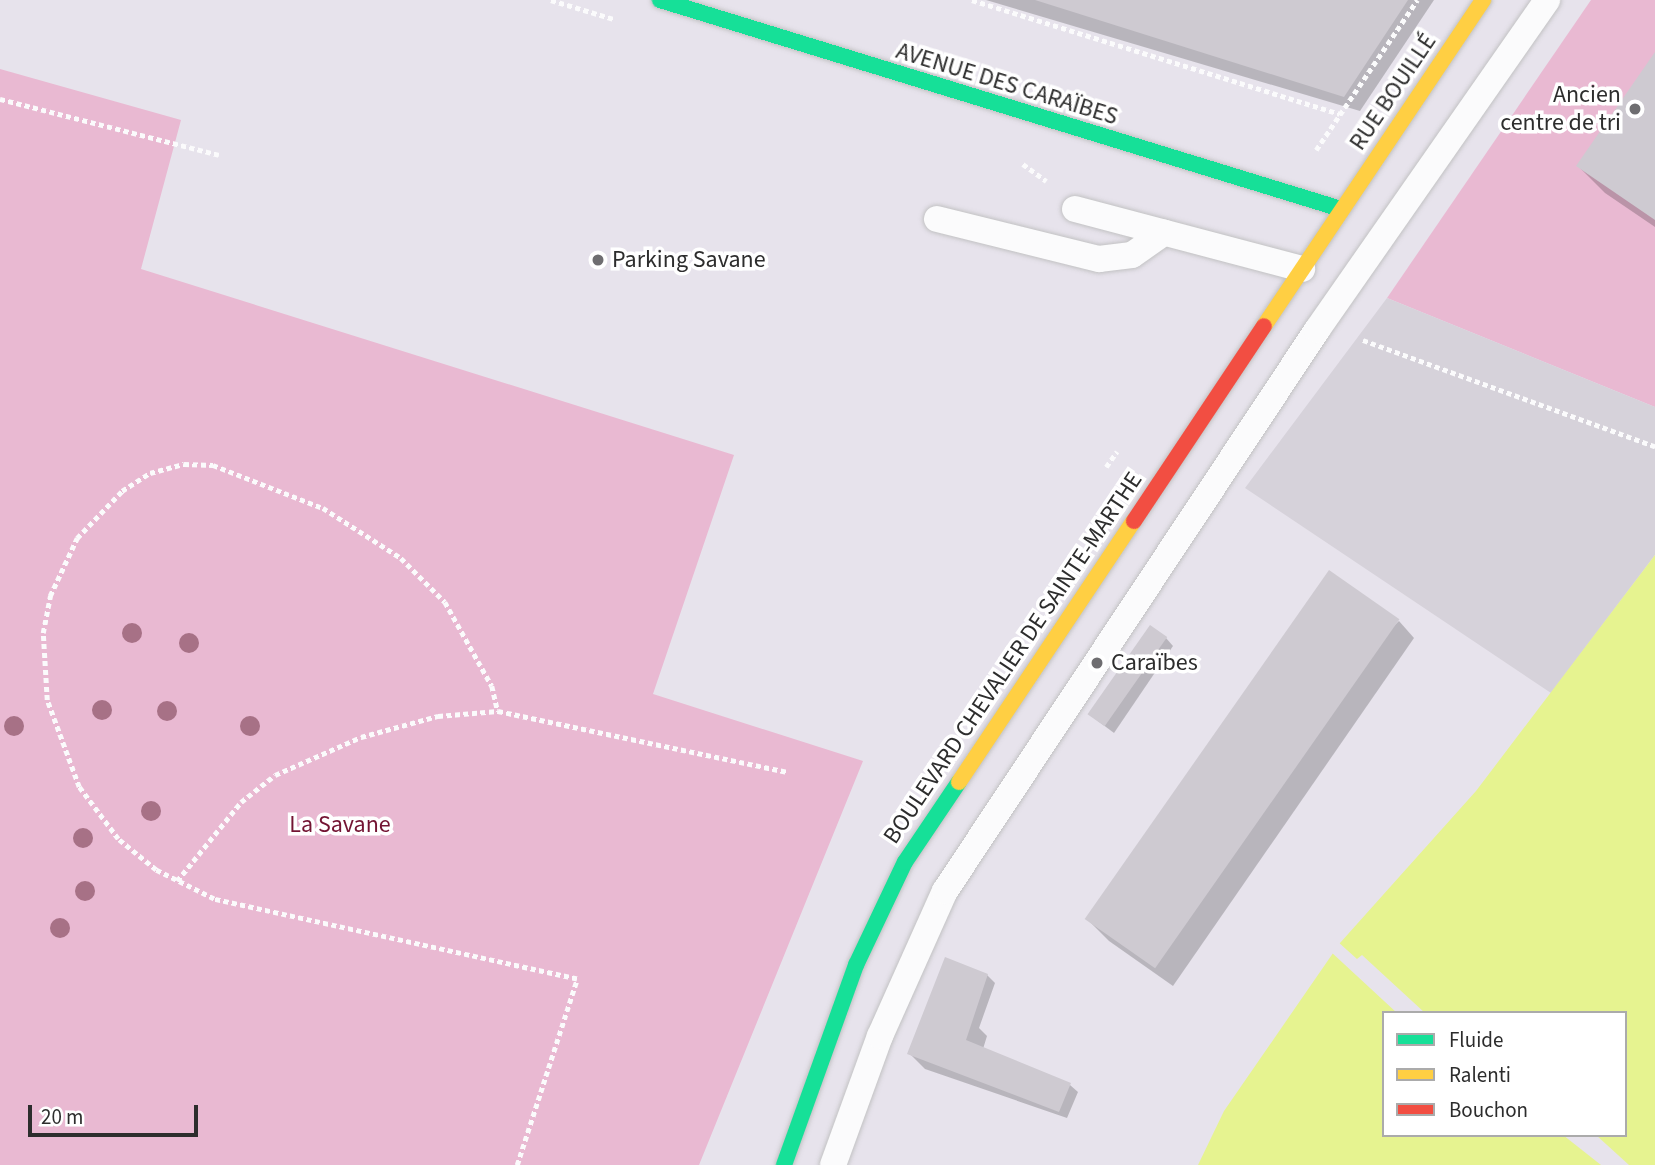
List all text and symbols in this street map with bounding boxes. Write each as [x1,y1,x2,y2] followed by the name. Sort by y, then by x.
[1343,28,1443,156] street label: RUE BOUILLÉ
[893,37,1121,131] street label: AVENUE DES CARAÏBES
[1500,81,1621,137] place label: Ancien centre de tri
[1627,101,1643,117] marker: Ancien centre de tri
[612,246,766,274] place label: Parking Savane
[590,252,606,268] marker: Parking Savane
[877,467,1149,849] street label: BOULEVARD CHEVALIER DE SAINTE-MARTHE
[1111,649,1198,677] place label: Caraïbes
[1089,655,1105,671] marker: Caraïbes
[289,811,391,839] park label: La Savane
[1382,1011,1627,1137] legend
[1449,1025,1503,1055] text: Fluide
[1449,1060,1511,1090] text: Ralenti
[32,1092,201,1136] scale bar
[1449,1095,1528,1125] text: Bouchon
[41,1102,83,1132] text: 20 m

